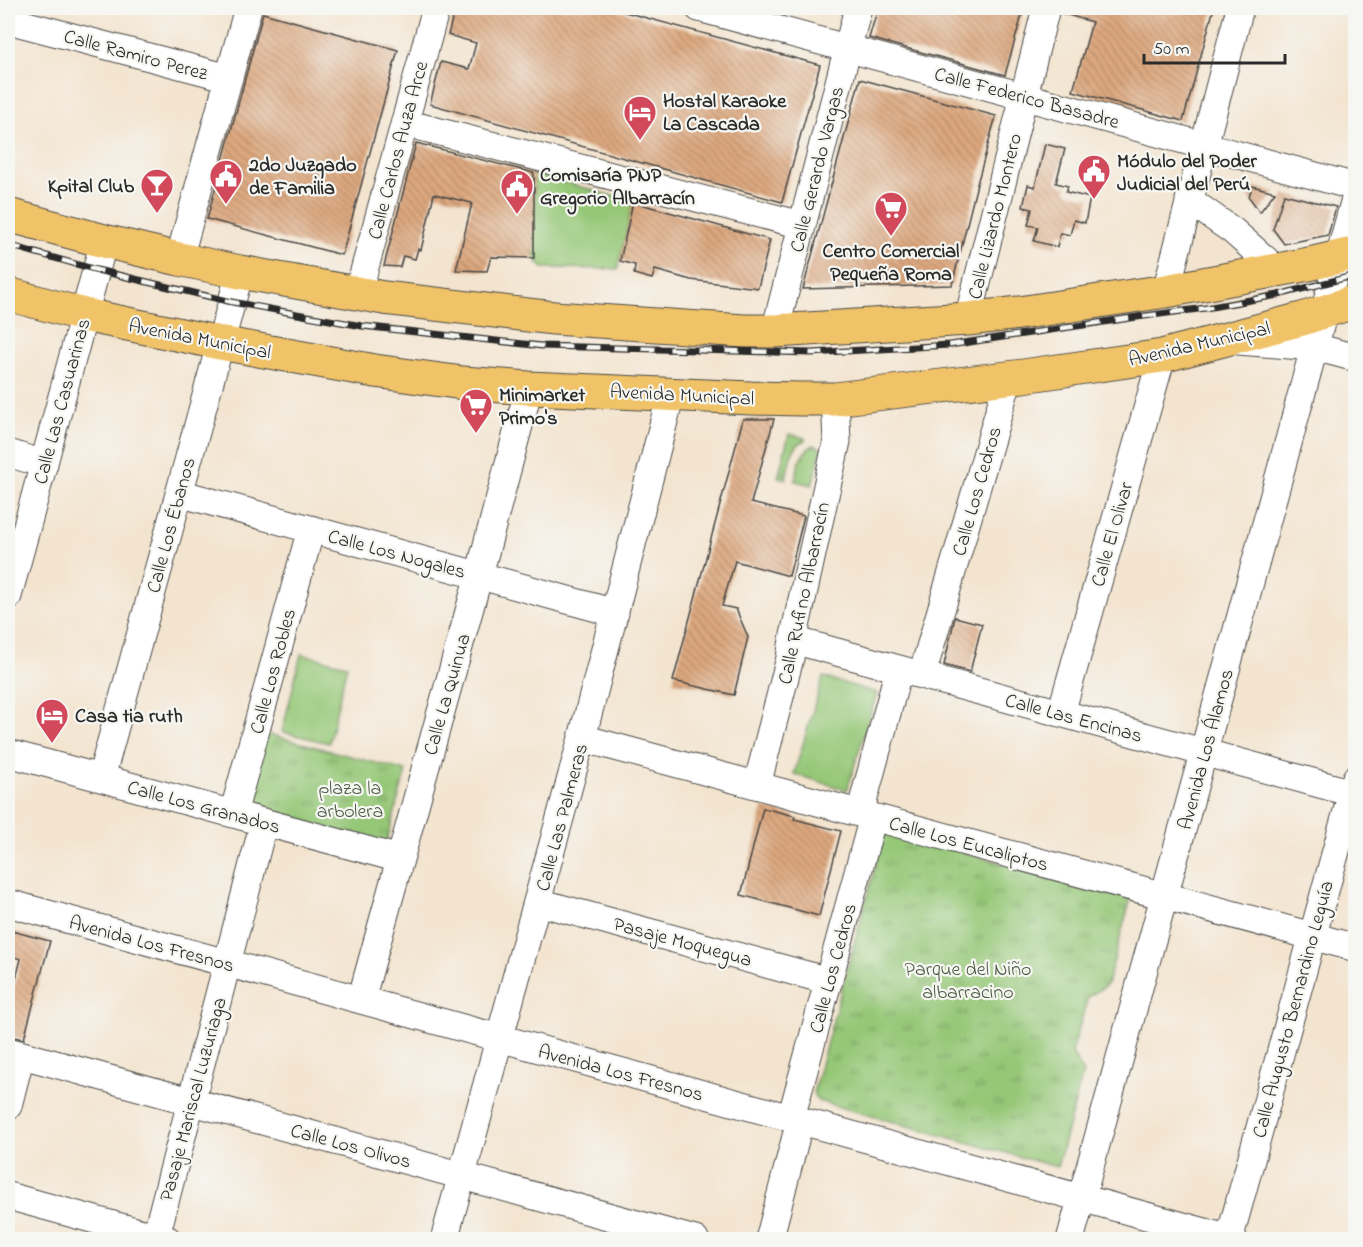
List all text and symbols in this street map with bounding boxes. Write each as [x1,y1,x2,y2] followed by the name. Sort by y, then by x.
[60,23,211,90] street label: Calle Ramiro Perez
[1144,27,1285,65] scale bar
[1153,37,1190,63] text: 50 m
[362,58,437,243] street label: Calle Carlos Auza Arce
[931,61,1122,138] street label: Calle Federico Basadre
[784,84,854,256] street label: Calle Gerardo Vargas
[663,88,787,140] place label: Hostal Karaoke La Cascada
[622,94,658,141] hotel icon: Hostal Karaoke La Cascada
[962,131,1031,303] street label: Calle Lizardo Montero
[1117,148,1257,200] place label: Módulo del Poder Judicial del Perú
[248,152,357,204] place label: 2do Juzgado de Familia
[1076,153,1112,200] public building icon: Módulo del Poder Judicial del Perú
[208,158,244,205] public building icon: 2do Juzgado de Familia
[540,162,695,215] place label: Comisaría PNP Gregorio Albarracín
[139,167,175,214] bar icon: Kpital Club
[499,168,535,215] public building icon: Comisaría PNP Gregorio Albarracín
[48,173,134,202] place label: Kpital Club
[873,190,909,237] supermarket icon: Centro Comercial Pequeña Roma
[823,238,959,290] place label: Centro Comercial Pequeña Roma
[126,312,273,368] street label: Avenida Municipal
[27,315,100,488] street label: Calle Las Casuarinas
[1126,315,1273,376] street label: Avenida Municipal
[609,378,755,415] street label: Avenida Municipal
[499,382,585,434] place label: Minimarket Primo's
[458,387,494,434] supermarket icon: Minimarket Primo's
[946,424,1011,560] street label: Calle Los Cedros
[140,455,204,597] street label: Calle Los Ébanos
[1085,478,1142,590] street label: Calle El Olivar
[772,500,839,687] street label: Calle Rufino Albarracín
[324,523,469,589] street label: Calle Los Nogales
[244,606,305,738] street label: Calle Los Robles
[417,630,480,759] street label: Calle La Quinua
[1172,666,1243,833] street label: Avenida Los Álamos
[1001,687,1145,752] street label: Calle Las Encinas
[34,697,70,744] hotel icon: Casa tia ruth
[75,703,183,732] place label: Casa tia ruth
[530,740,597,895] street label: Calle Las Palmeras
[124,774,283,843] street label: Calle Los Granados
[317,775,383,827] park label: plaza la arbolera
[886,810,1051,881] street label: Calle Los Eucaliptos
[1246,878,1344,1142] street label: Calle Augusto Bernardino Leguía
[803,900,866,1037] street label: Calle Los Cedros
[65,909,237,981] street label: Avenida Los Fresnos
[610,911,755,977] street label: Pasaje Moquegua
[905,956,1031,1008] park label: Parque del Niño albarracino
[153,994,237,1205] street label: Pasaje Mariscal Luzuriaga
[534,1038,706,1110] street label: Avenida Los Fresnos
[287,1117,414,1177] street label: Calle Los Olivos

